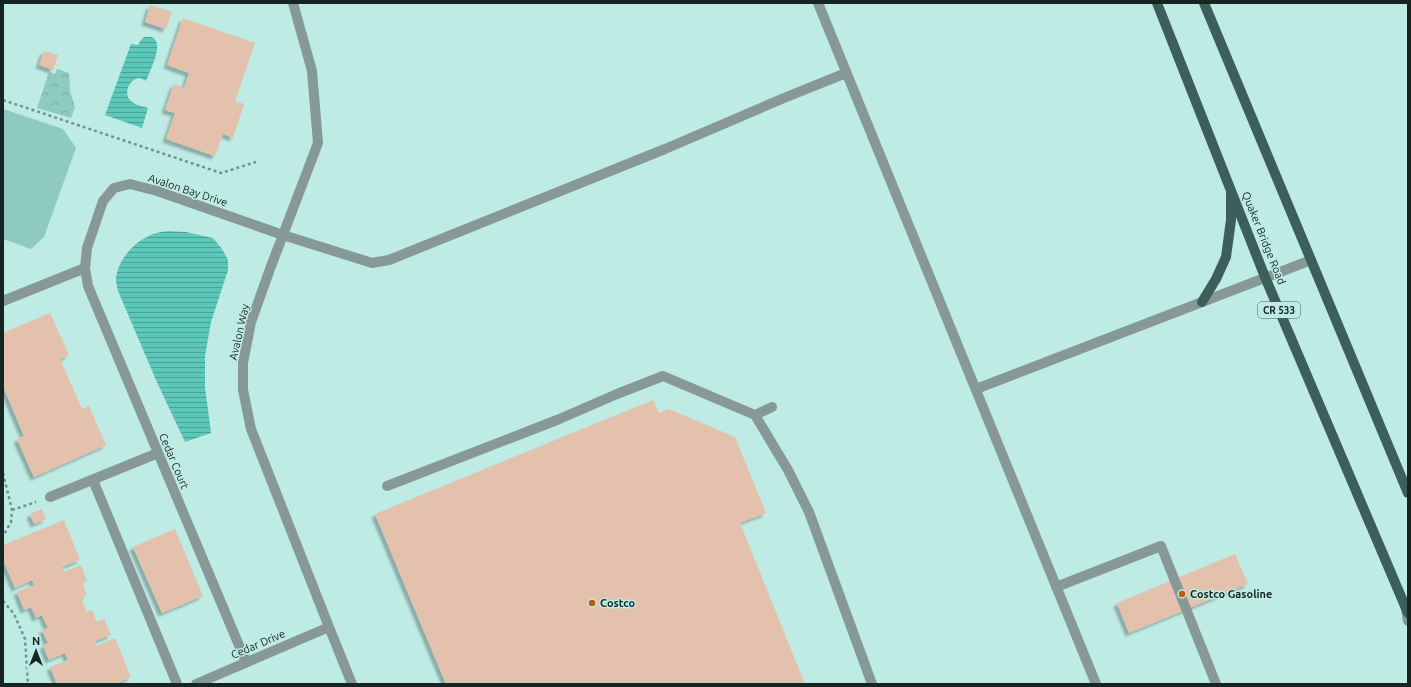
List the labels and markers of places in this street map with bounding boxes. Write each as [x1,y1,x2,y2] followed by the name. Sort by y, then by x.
[1190,588,1272,600] place label: Costco Gasoline
[1177,589,1187,599] marker: Costco Gasoline
[600,597,635,609] place label: Costco
[587,598,597,608] marker: Costco

